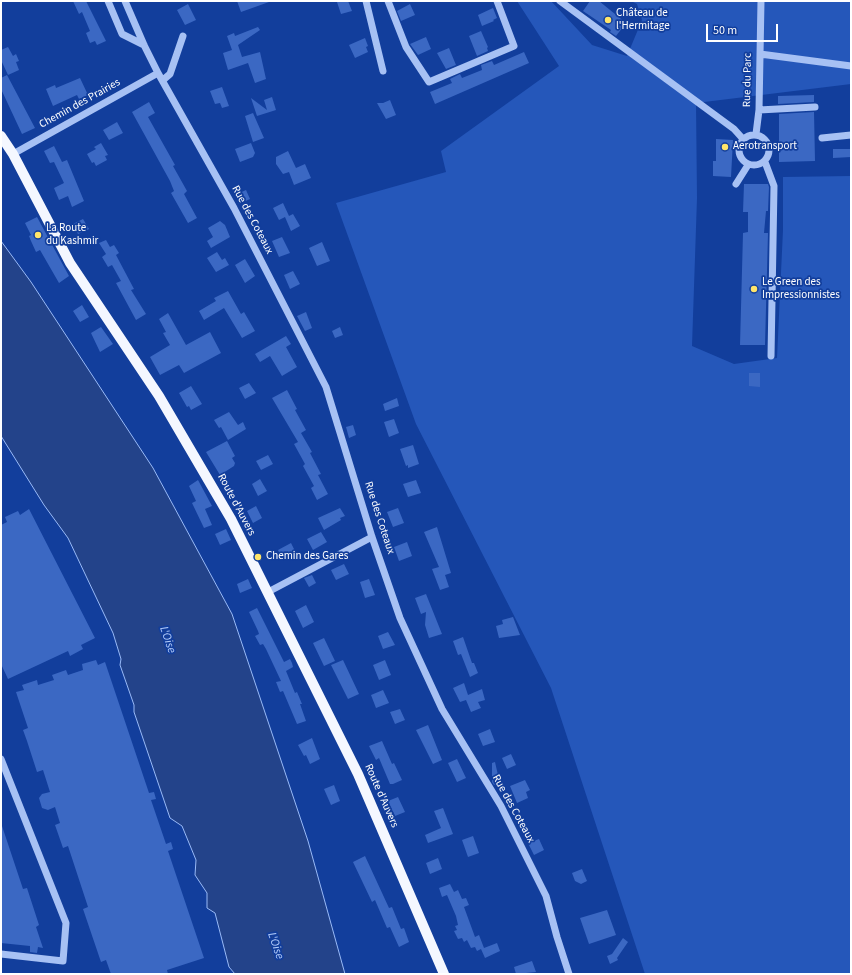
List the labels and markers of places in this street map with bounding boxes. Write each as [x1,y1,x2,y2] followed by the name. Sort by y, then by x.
[616,7,670,33] place label: Château de l'Hermitage
[603,15,613,25] marker: Château de l'Hermitage
[733,140,797,154] place label: Aerotransport
[720,142,730,152] marker: Aerotransport
[46,222,98,248] place label: La Route du Kashmir
[33,230,43,240] marker: La Route du Kashmir
[762,276,840,302] place label: Le Green des Impressionnistes
[749,284,759,294] marker: Le Green des Impressionnistes
[266,550,348,564] place label: Chemin des Gares
[253,552,263,562] marker: Chemin des Gares

